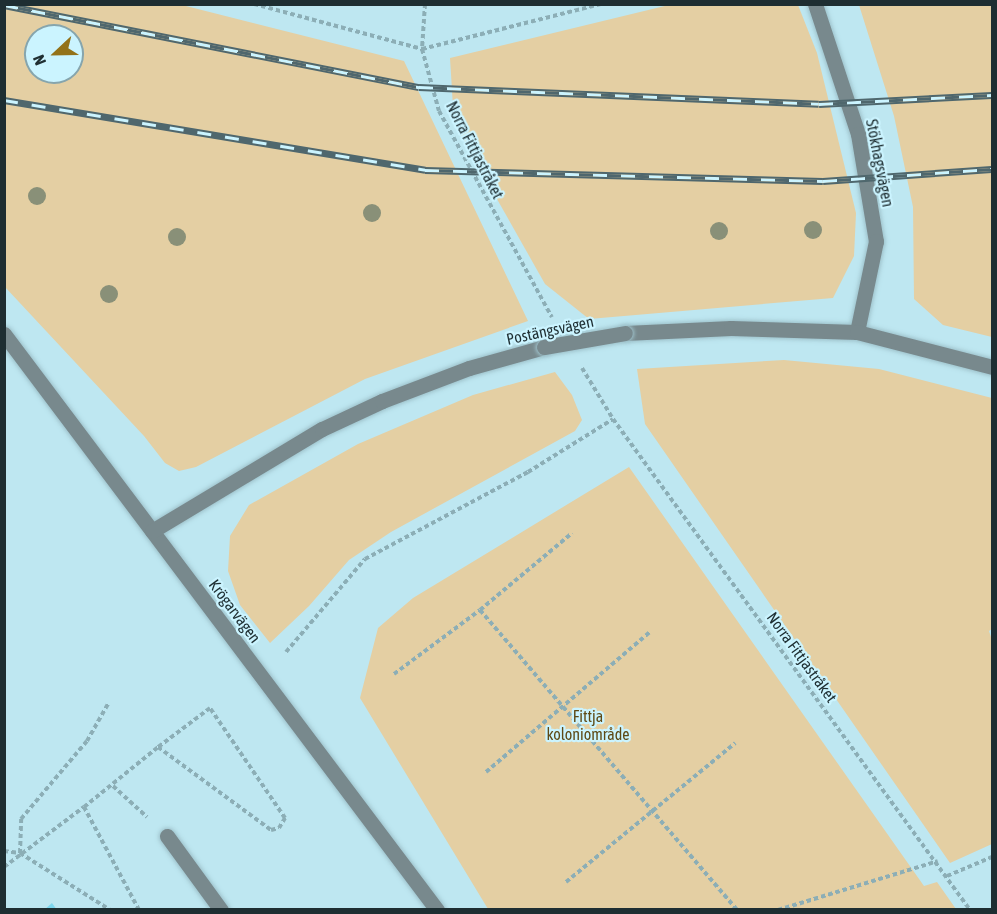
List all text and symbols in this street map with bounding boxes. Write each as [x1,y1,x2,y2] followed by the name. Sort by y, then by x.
[24,24,84,84] north arrow
[29,52,49,68] text: N
[442,98,508,202] street label: Norra Fittjastråket
[862,118,898,208] street label: Stökhagsvägen
[505,311,595,349] street label: Postängsvägen
[205,576,265,646] street label: Krögarvägen
[763,608,841,706] street label: Norra Fittjastråket
[546,706,630,744] park label: Fittja koloniområde

